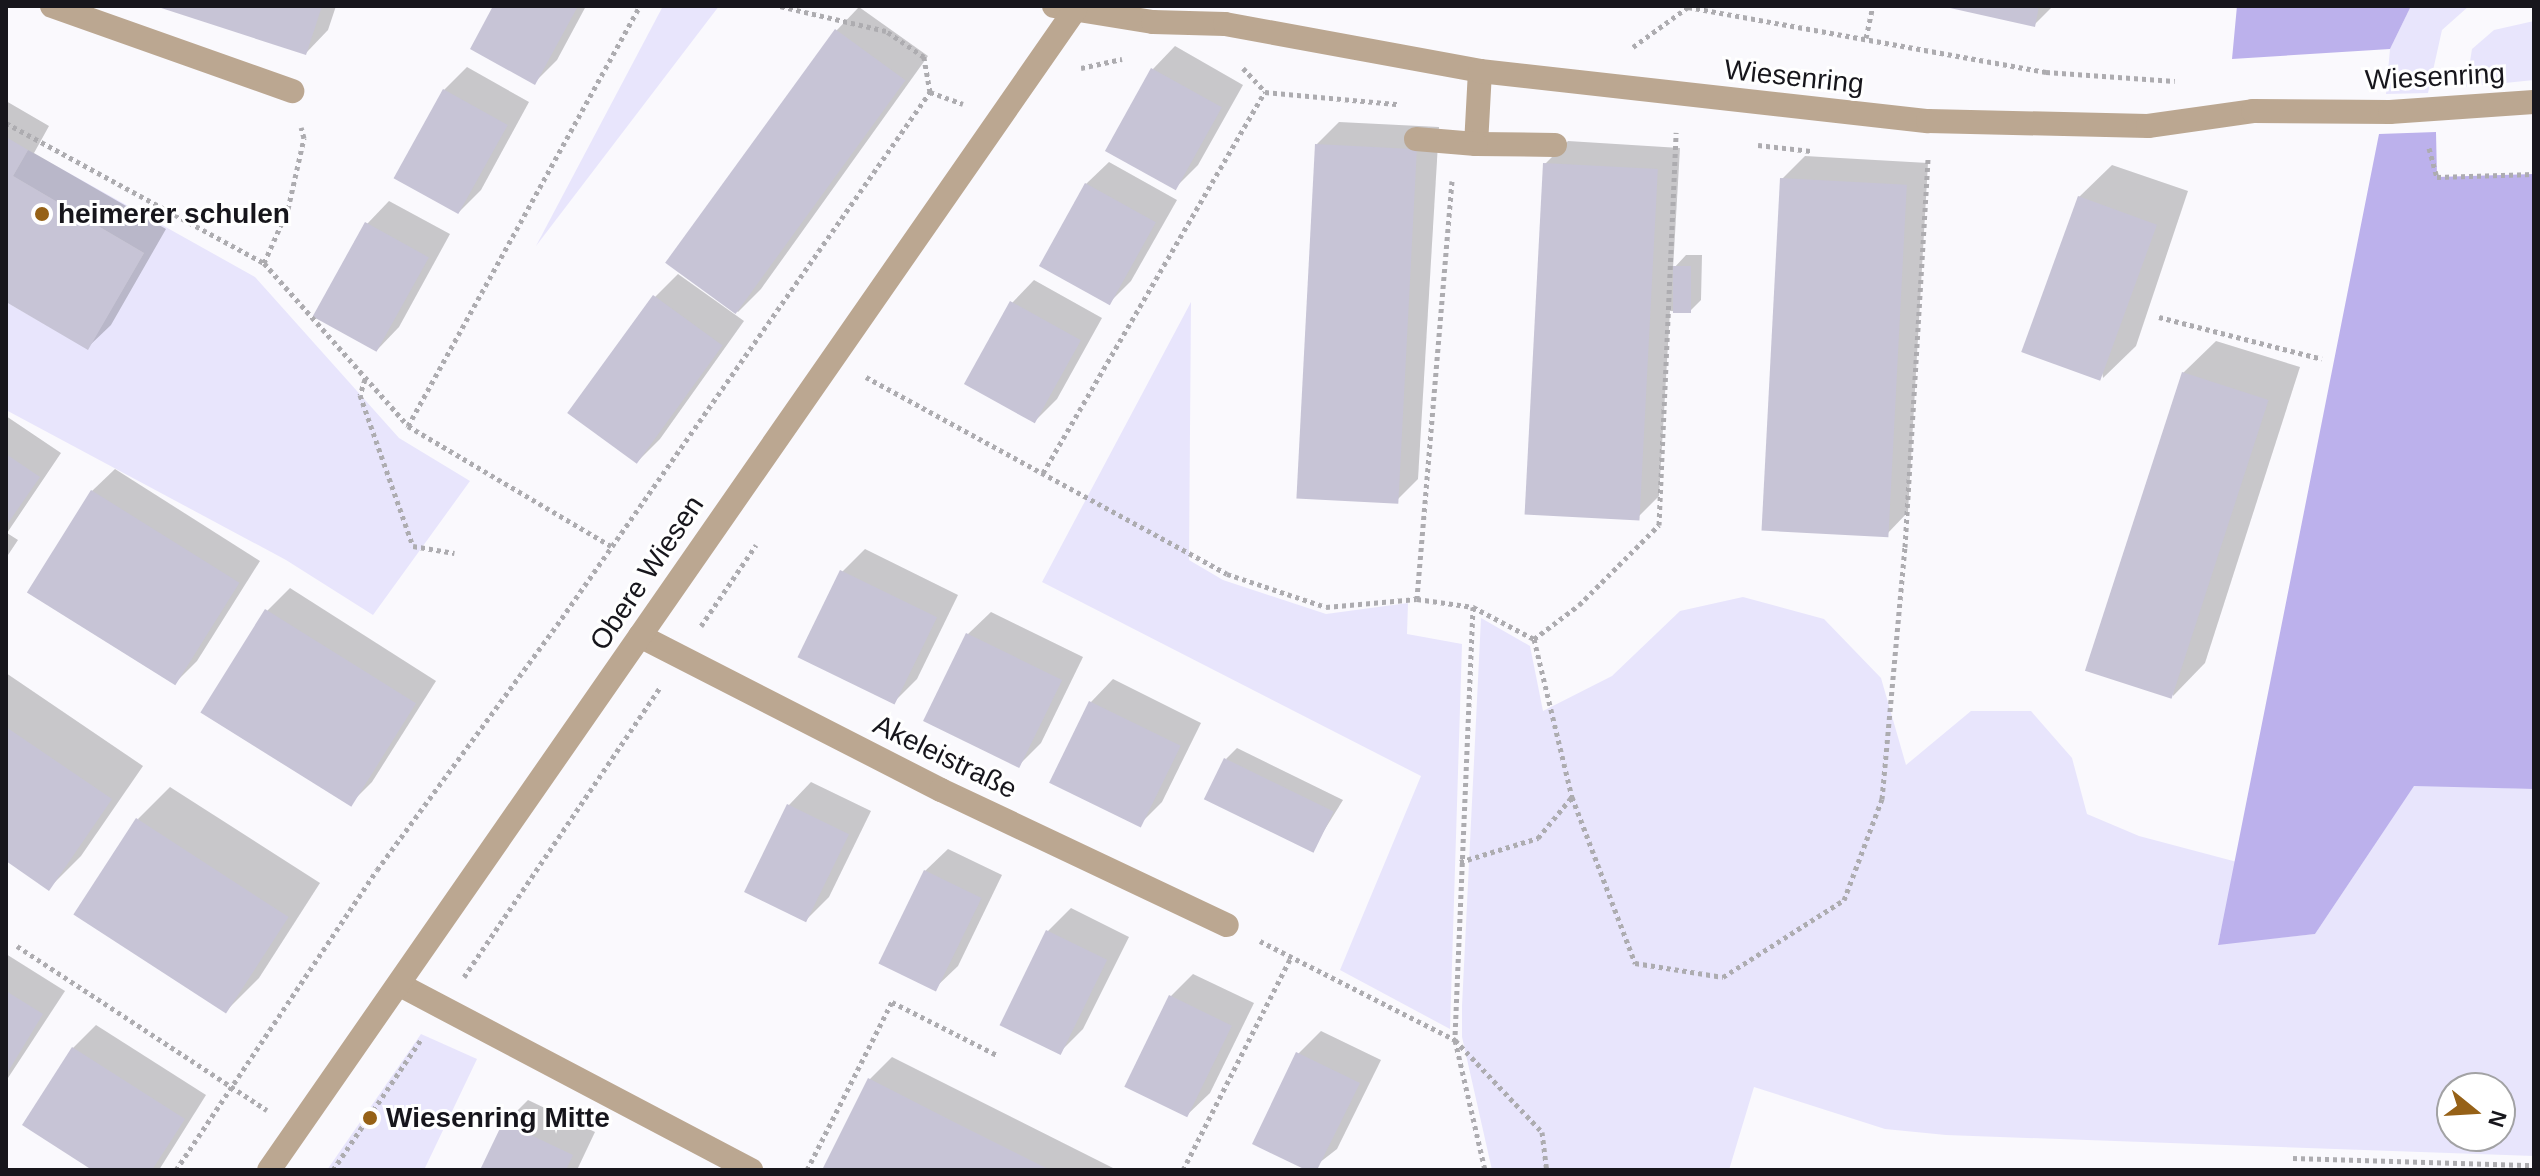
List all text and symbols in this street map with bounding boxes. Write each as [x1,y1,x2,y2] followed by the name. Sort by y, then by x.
[1723,53,1865,101] street label: Wiesenring
[2364,57,2506,97] street label: Wiesenring
[58,197,290,231] place label: heimerer schulen
[33,205,51,223] marker: heimerer schulen
[583,489,711,657] street label: Obere Wiesen
[868,708,1022,806] street label: Akeleistraße
[2436,1072,2516,1152] north arrow
[386,1101,610,1135] place label: Wiesenring Mitte
[2483,1108,2512,1130] text: N
[361,1109,379,1127] marker: Wiesenring Mitte

